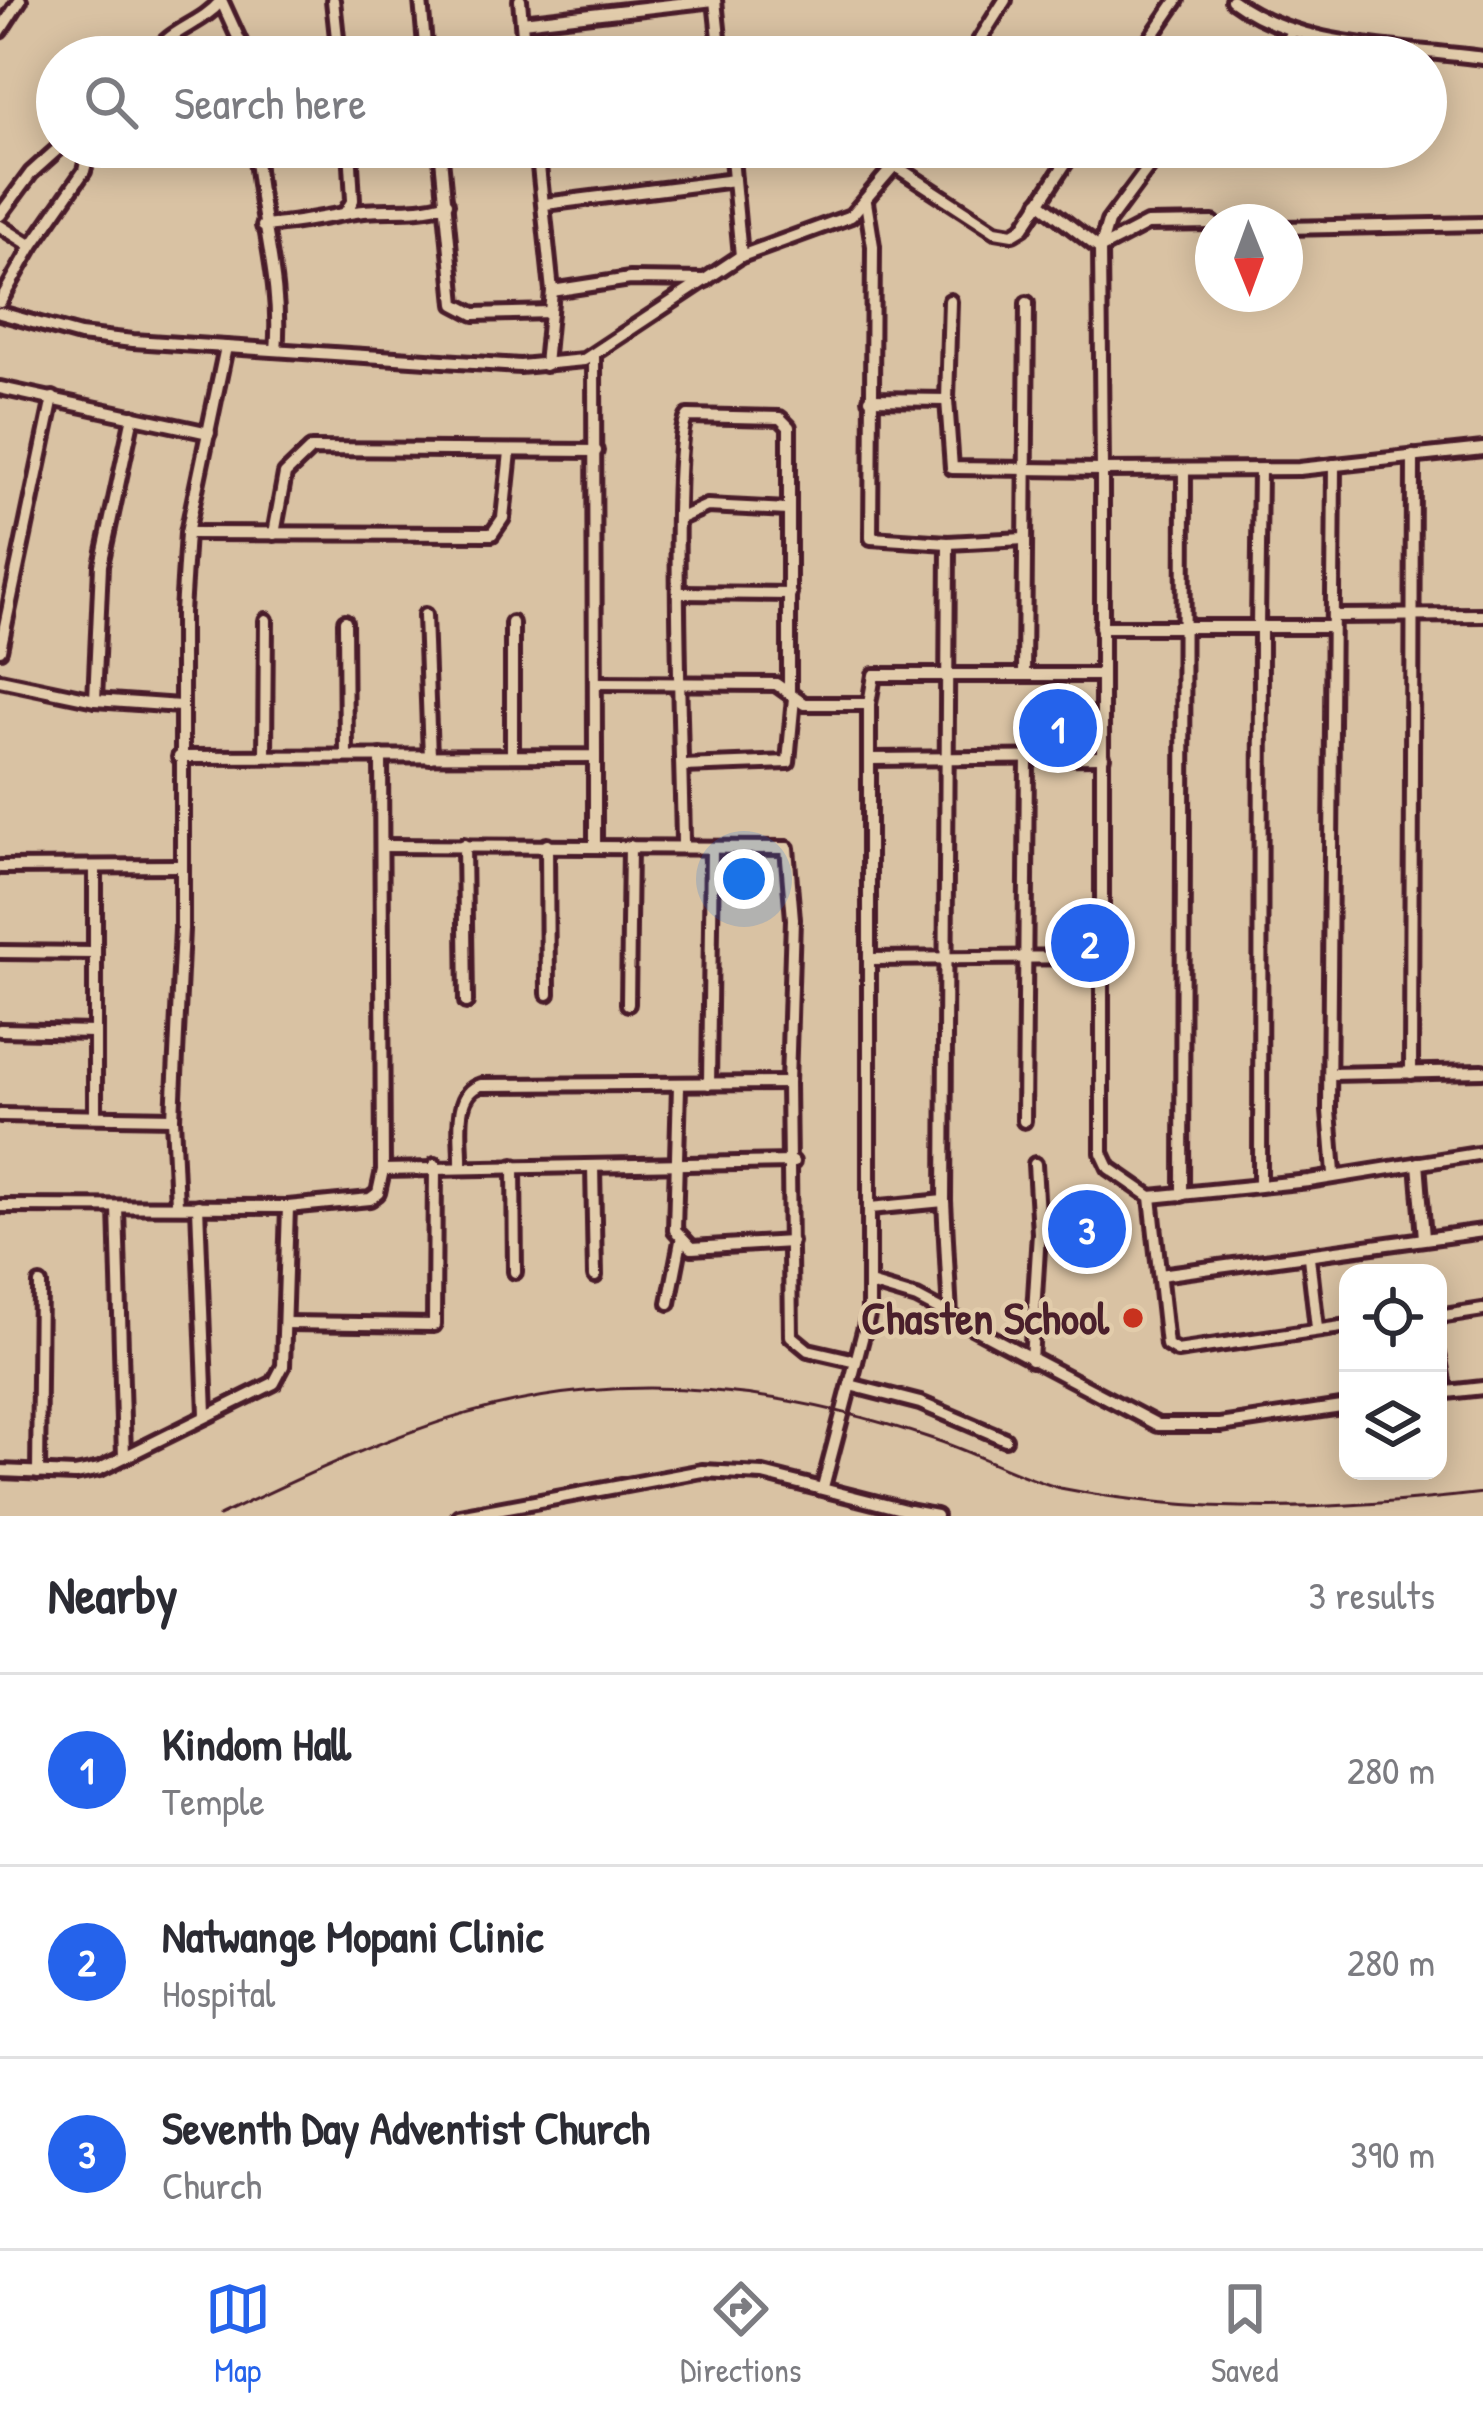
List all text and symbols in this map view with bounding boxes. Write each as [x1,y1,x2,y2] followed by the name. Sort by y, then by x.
[36,36,1447,168] search box
[78,69,144,135] icon: search
[174,72,366,133] text: Search here
[1195,204,1303,312] north arrow
[1019,683,1097,773] pin: 1
[714,849,774,909] your location
[1051,898,1129,988] pin: 2
[1048,1184,1126,1274] pin: 3
[1339,1264,1447,1480] map controls
[1339,1264,1447,1372] button: locate
[861,1287,1110,1348] place label: Chasten School
[1120,1305,1146,1331] marker: Chasten School
[1339,1372,1447,1480] button: layers
[48,1560,178,1629] text: Nearby
[1309,1568,1435,1621] text: 3 results
[162,1713,351,1774] text: Kindom Hall
[80,1743,94,1796] text: 1
[1347,1743,1435,1796] text: 280 m
[162,1774,265,1827] text: Temple
[162,1905,543,1966] text: Natwange Mopani Clinic
[78,1935,96,1988] text: 2
[1347,1935,1435,1988] text: 280 m
[162,1966,276,2019] text: Hospital
[162,2097,650,2158] text: Seventh Day Adventist Church
[78,2127,96,2180] text: 3
[1350,2127,1435,2180] text: 390 m
[162,2158,262,2211] text: Church
[205,2276,271,2392] tab: Map
[680,2276,802,2392] tab: Directions
[1211,2276,1278,2392] tab: Saved

